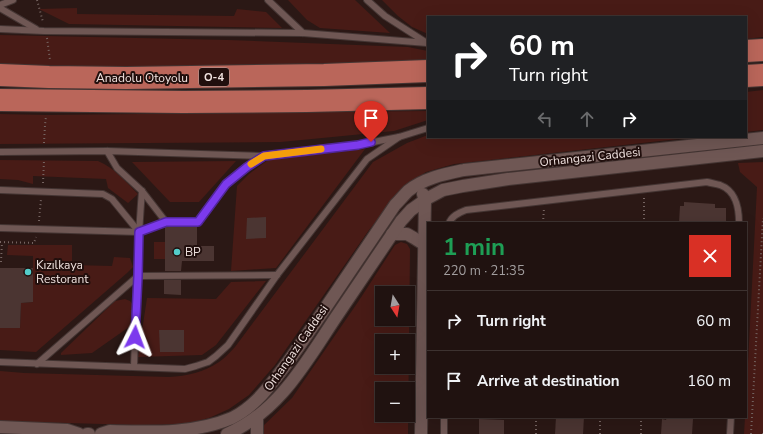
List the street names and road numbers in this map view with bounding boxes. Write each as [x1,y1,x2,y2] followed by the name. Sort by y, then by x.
[199,68,229,86] road number: O-4
[96,70,188,86] street label: Anadolu Otoyolu
[539,144,641,170] street label: Orhangazi Caddesi
[260,302,332,394] street label: Orhangazi Caddesi

